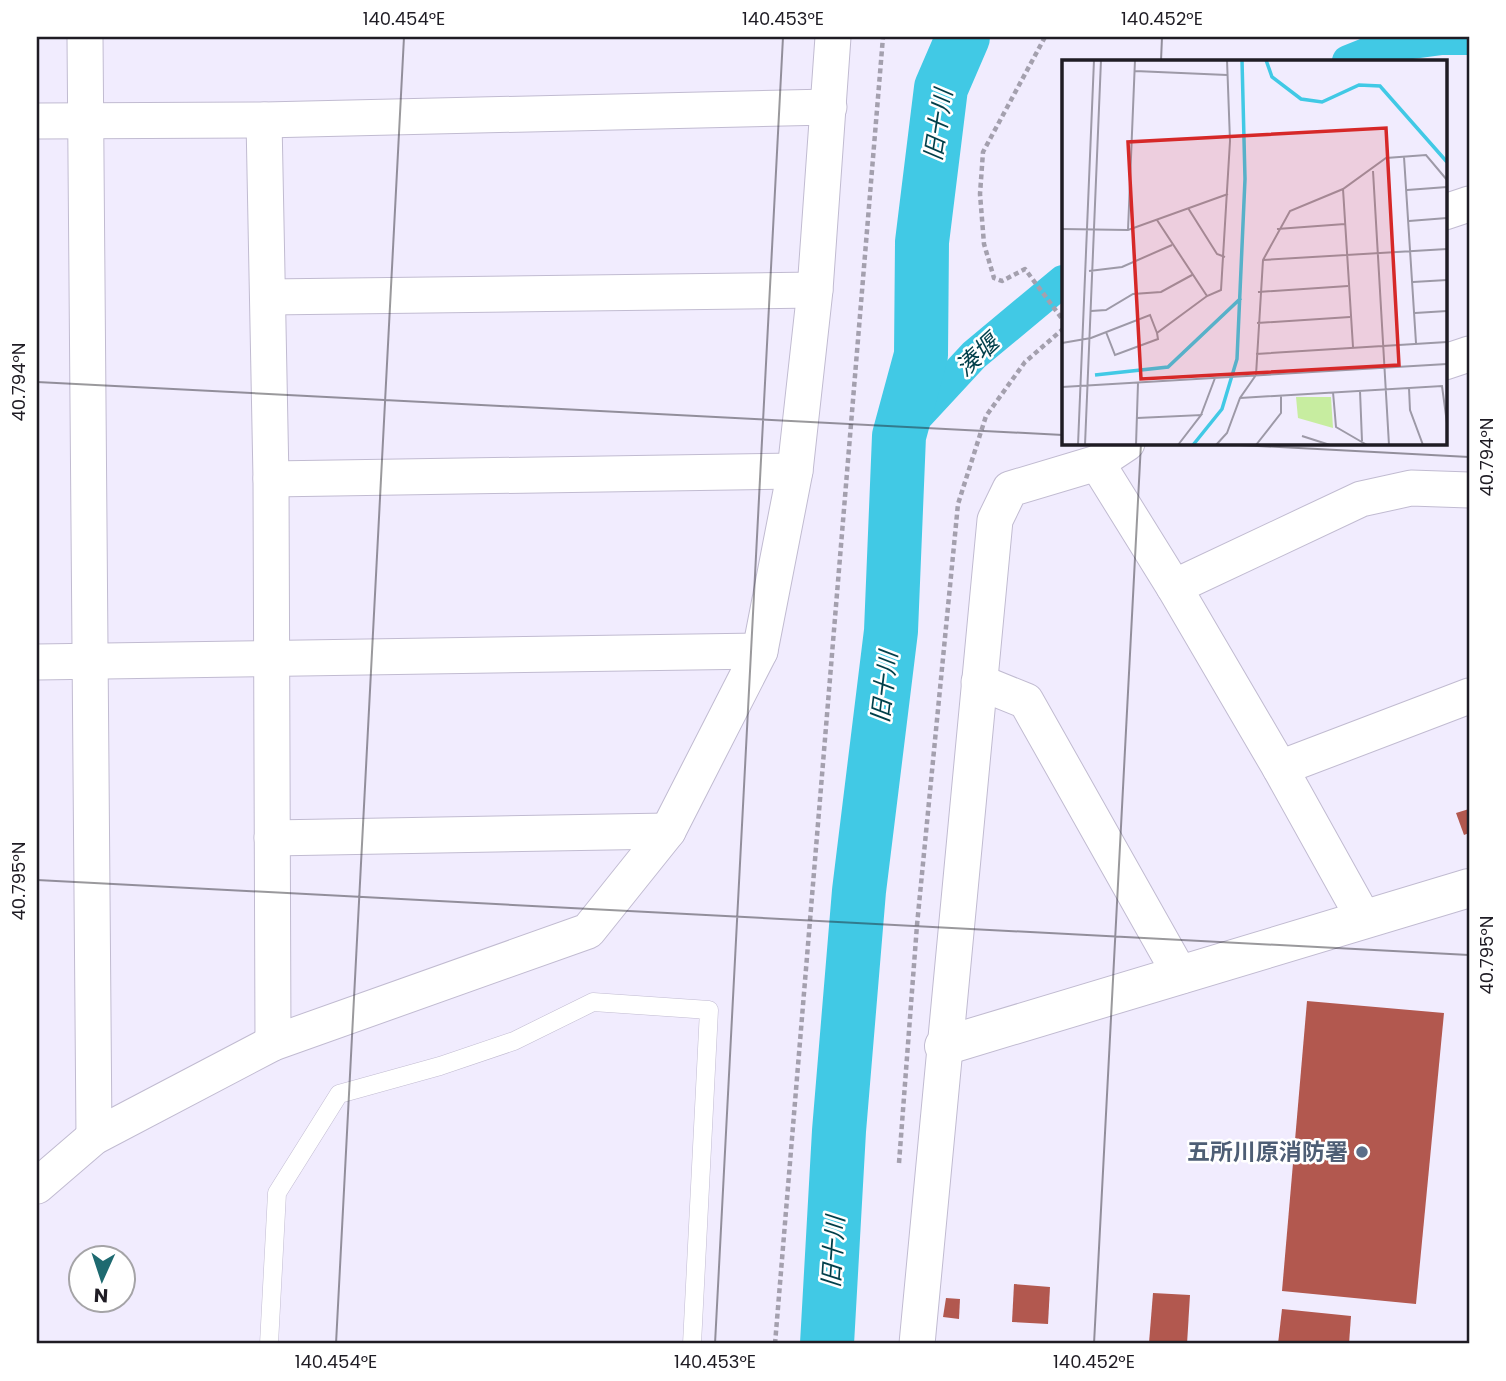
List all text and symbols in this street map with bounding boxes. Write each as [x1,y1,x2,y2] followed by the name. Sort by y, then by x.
[363,6,445,31] text: 140.454°E
[742,6,824,31] text: 140.453°E
[1121,6,1203,31] text: 140.452°E
[1062,60,1446,444] inset map
[916,84,960,163] water label: 旧十川
[948,324,1009,383] water label: 湊堰
[6,343,31,421] text: 40.794°N
[1474,418,1499,496] text: 40.794°N
[863,646,905,725] water label: 旧十川
[6,842,31,920] text: 40.795°N
[1474,916,1499,994] text: 40.795°N
[1187,1136,1348,1168] place label: 五所川原消防署
[1354,1144,1370,1160] marker: 五所川原消防署
[814,1212,852,1289] water label: 旧十川
[66,1244,136,1314] north arrow
[93,1282,109,1309] text: N
[295,1349,377,1374] text: 140.454°E
[674,1349,756,1374] text: 140.453°E
[1053,1349,1135,1374] text: 140.452°E

